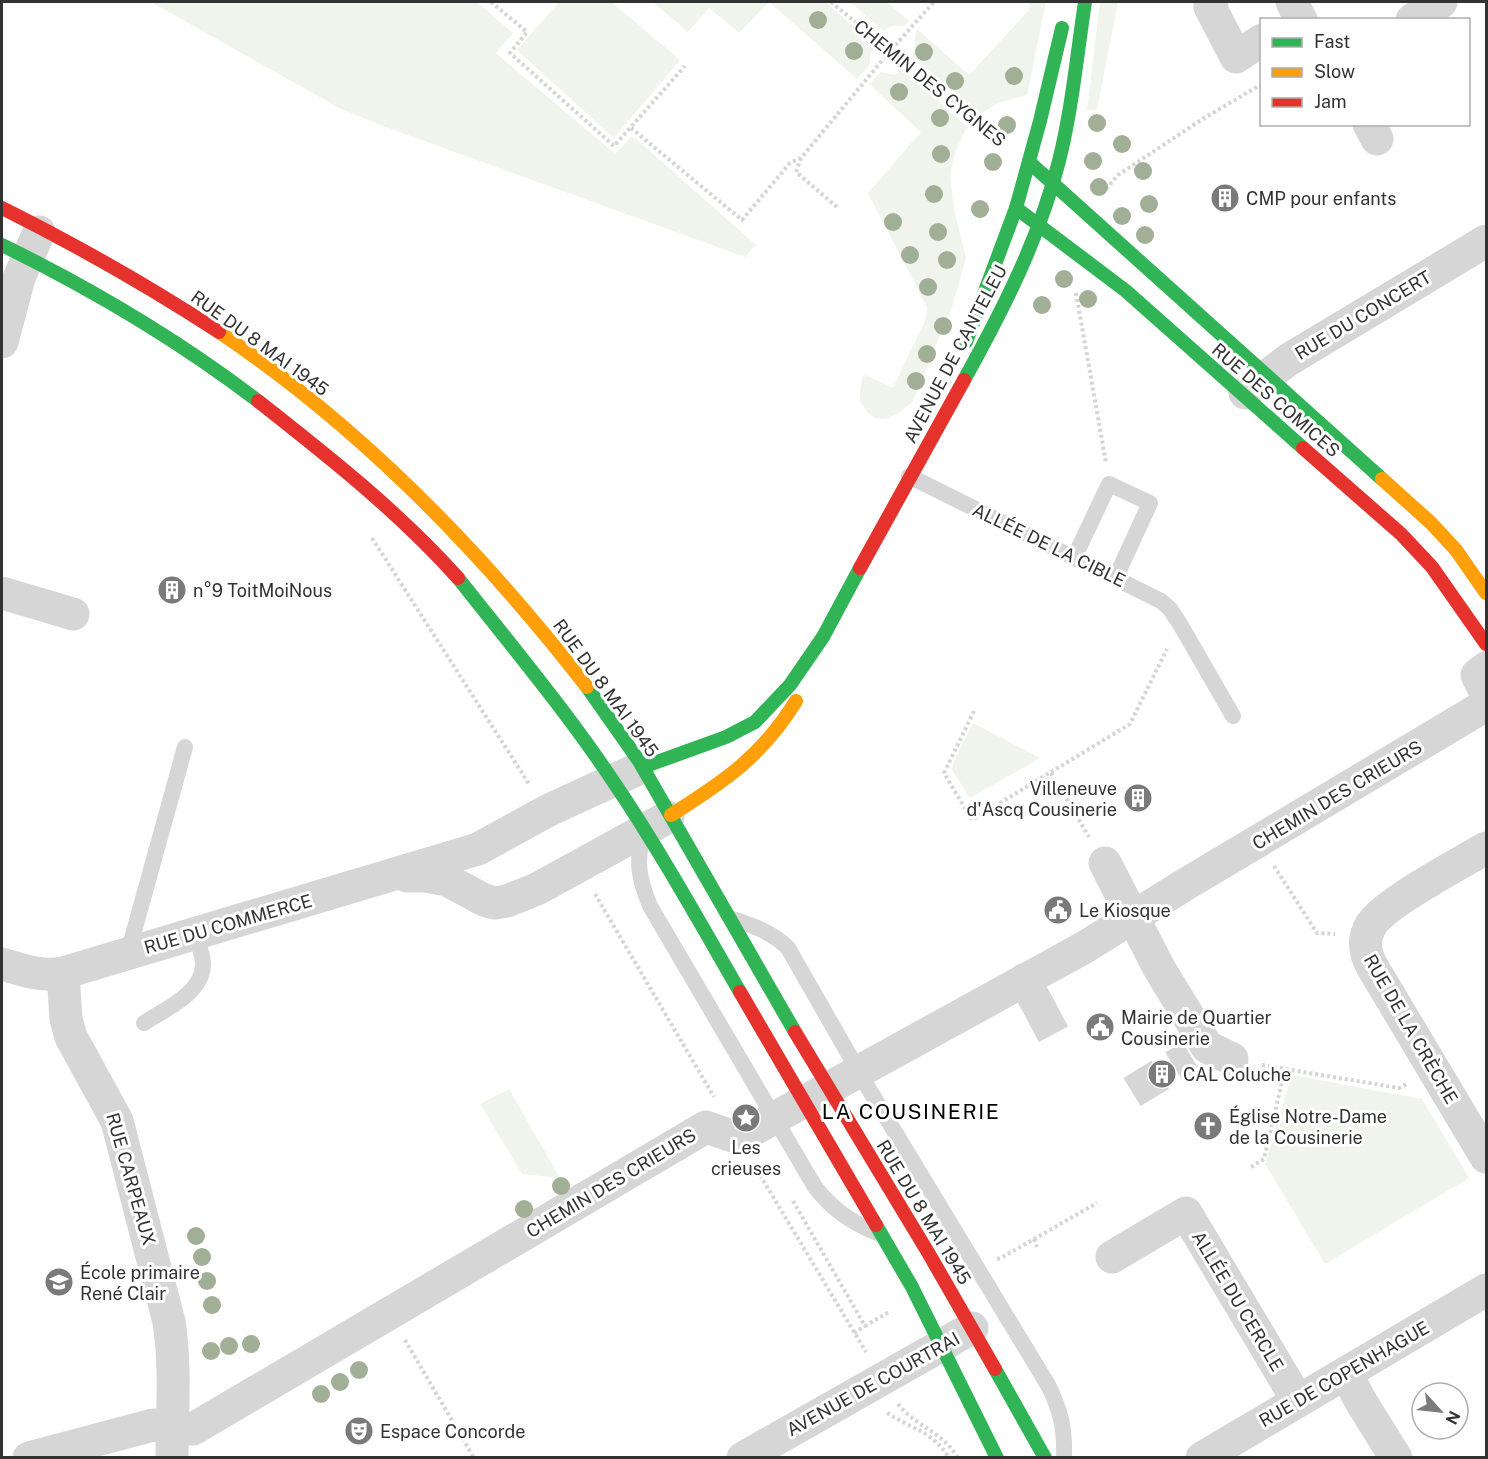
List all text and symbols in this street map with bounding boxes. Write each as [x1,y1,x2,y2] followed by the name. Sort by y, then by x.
[850,15,1010,151] street label: CHEMIN DES CYGNES
[1260,18,1470,126] legend
[1314,31,1350,52] text: Fast
[1314,61,1355,82] text: Slow
[1314,91,1347,112] text: Jam
[1209,182,1241,214] building icon: CMP pour enfants
[1246,188,1396,209] place label: CMP pour enfants
[899,261,1011,447] street label: AVENUE DE CANTELEU
[1291,266,1435,364] street label: RUE DU CONCERT
[187,286,333,400] street label: RUE DU 8 MAI 1945
[1208,339,1344,461] street label: RUE DES COMICES
[969,498,1129,591] street label: ALLÉE DE LA CIBLE
[156,574,188,606] building icon: n°9 ToitMoiNous
[193,580,332,601] place label: n°9 ToitMoiNous
[549,615,663,761] street label: RUE DU 8 MAI 1945
[1248,736,1426,854] street label: CHEMIN DES CRIEURS
[967,778,1117,820] place label: Villeneuve d'Ascq Cousinerie
[1122,782,1154,814] building icon: Villeneuve d'Ascq Cousinerie
[142,890,314,958] street label: RUE DU COMMERCE
[1042,894,1074,926] public building icon: Le Kiosque
[1079,900,1171,921] place label: Le Kiosque
[1360,950,1463,1107] street label: RUE DE LA CRÈCHE
[1121,1007,1272,1049] place label: Mairie de Quartier Cousinerie
[1084,1011,1116,1043] public building icon: Mairie de Quartier Cousinerie
[1146,1058,1178,1090] building icon: CAL Coluche
[1183,1064,1291,1085] place label: CAL Coluche
[822,1099,1000,1124] district label: LA COUSINERIE
[730,1102,762,1134] place icon: Les crieuses
[1229,1105,1387,1148] place label: Église Notre-Dame de la Cousinerie
[102,1110,160,1248] street label: RUE CARPEAUX
[1192,1110,1224,1142] church icon: Église Notre-Dame de la Cousinerie
[522,1124,700,1242] street label: CHEMIN DES CRIEURS
[873,1136,975,1288] street label: RUE DU 8 MAI 1945
[711,1137,781,1179] place label: Les crieuses
[1188,1227,1289,1375] street label: ALLÉE DU CERCLE
[80,1261,200,1304] place label: École primaire René Clair
[43,1266,75,1298] school or university icon: École primaire René Clair
[1255,1317,1433,1431] street label: RUE DE COPENHAGUE
[783,1328,963,1440] street label: AVENUE DE COURTRAI
[1410,1381,1470,1441] north arrow
[1442,1408,1464,1427] text: N
[343,1415,375,1447] theatre icon: Espace Concorde
[380,1421,526,1442] place label: Espace Concorde

